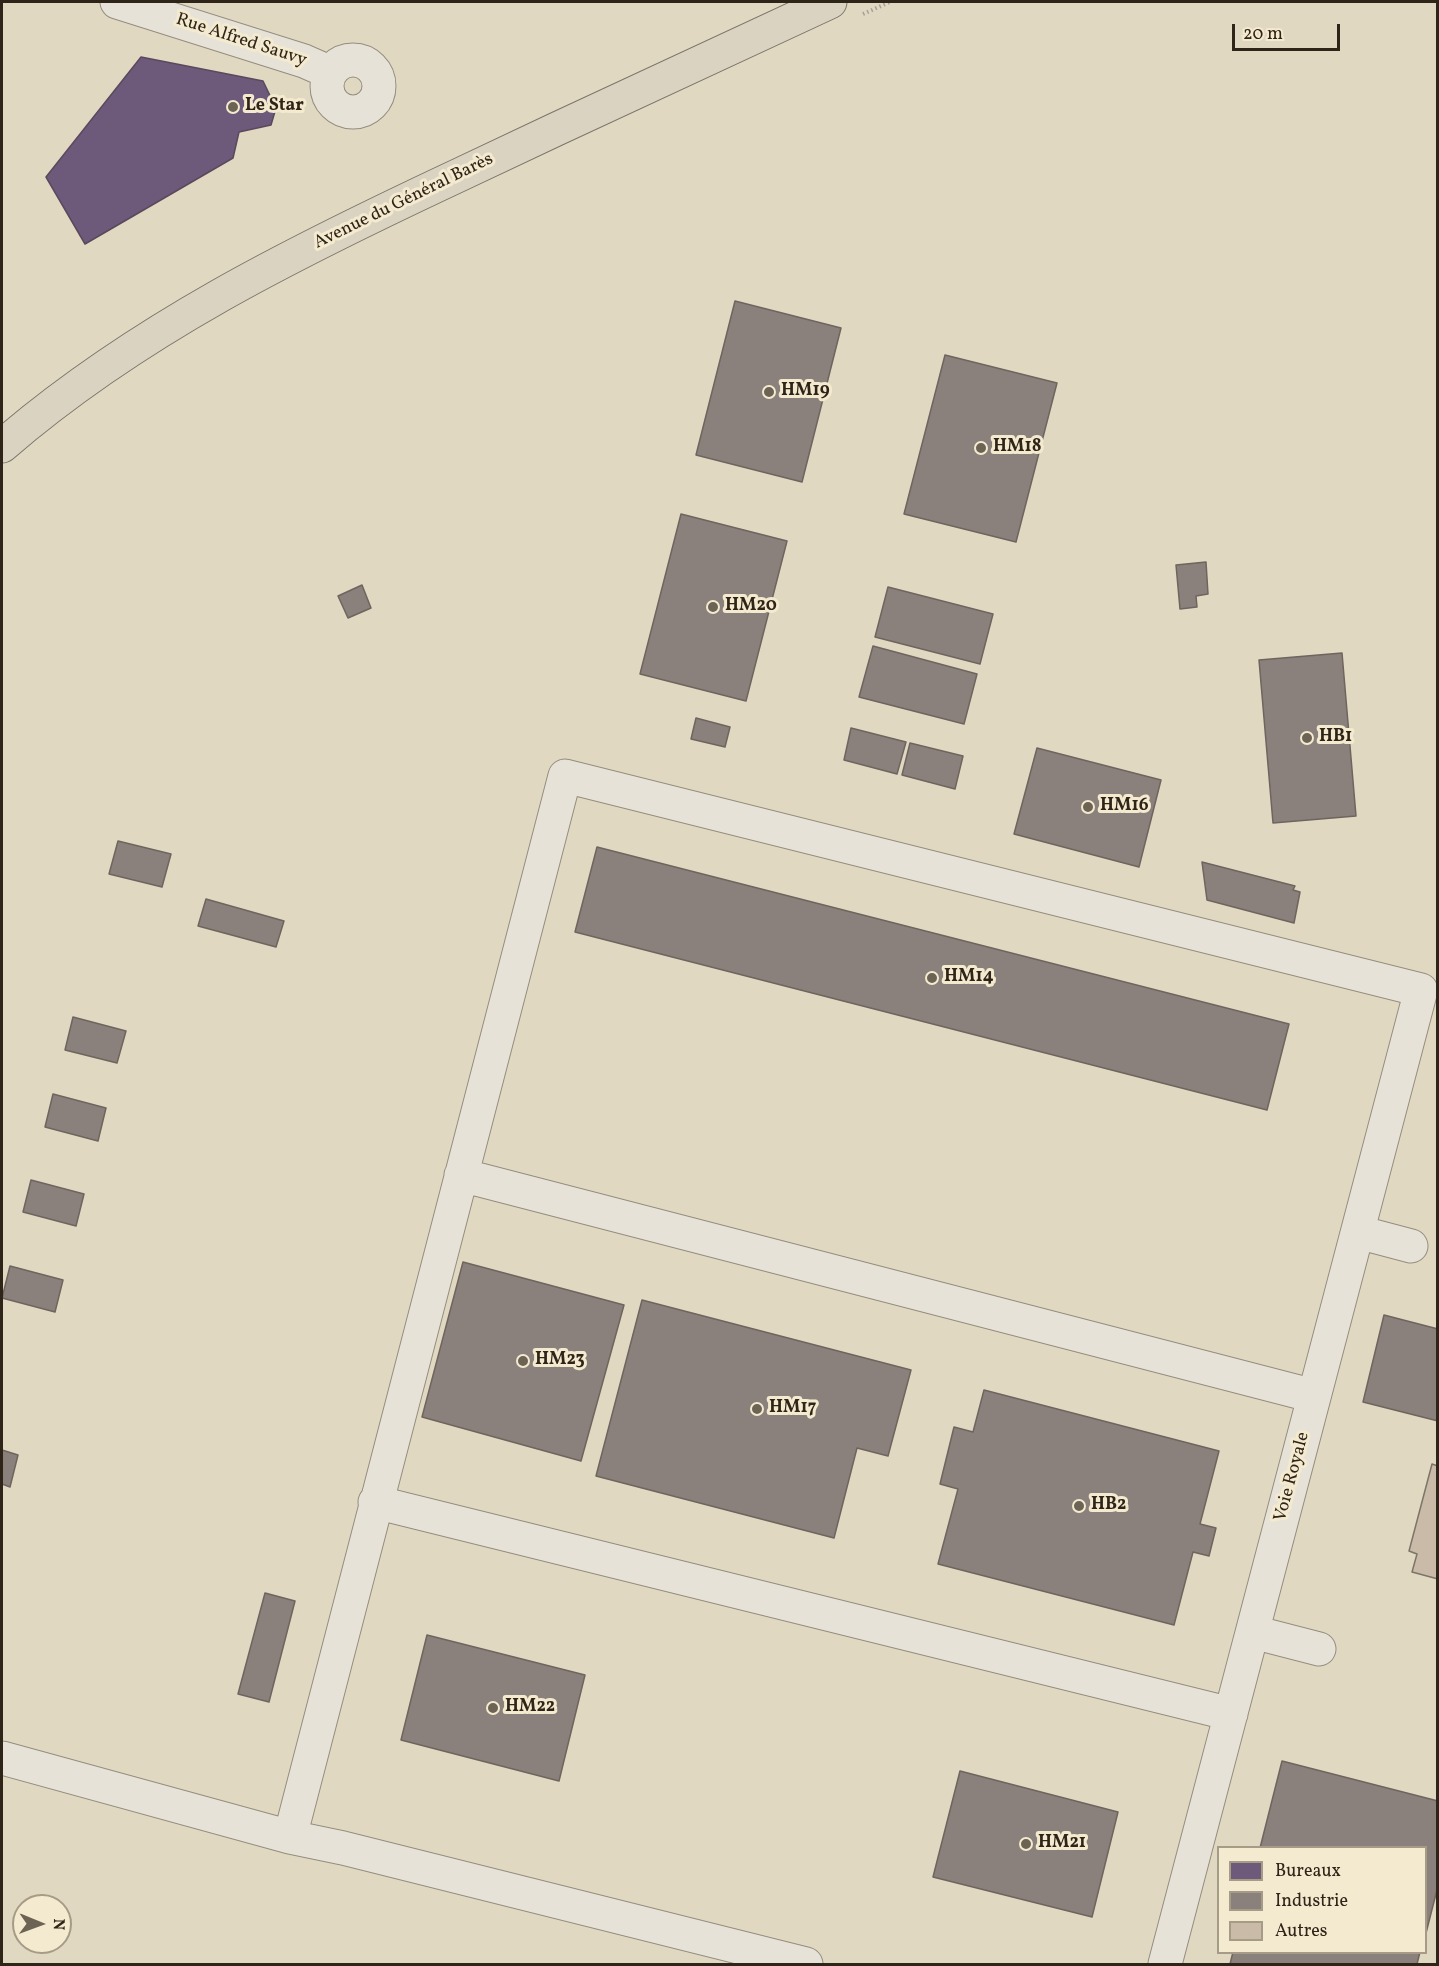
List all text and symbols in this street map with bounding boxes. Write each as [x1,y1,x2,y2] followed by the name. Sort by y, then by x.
[173,10,309,72] street label: Rue Alfred Sauvy
[1235,12,1343,50] scale bar
[1243,22,1283,47] text: 20 m
[245,96,304,118] place label: Le Star
[226,100,240,114] marker: Le Star
[311,149,497,255] street label: Avenue du Général Barès
[781,381,830,403] place label: HM19
[762,385,776,399] marker: HM19
[993,437,1041,459] place label: HM18
[974,441,988,455] marker: HM18
[725,596,777,618] place label: HM20
[706,600,720,614] marker: HM20
[1319,727,1352,749] place label: HB1
[1300,731,1314,745] marker: HB1
[1100,796,1149,818] place label: HM16
[1081,800,1095,814] marker: HM16
[944,967,994,989] place label: HM14
[925,971,939,985] marker: HM14
[535,1350,585,1372] place label: HM23
[516,1354,530,1368] marker: HM23
[769,1398,816,1420] place label: HM17
[750,1402,764,1416] marker: HM17
[1271,1430,1315,1524] street label: Voie Royale
[1091,1495,1126,1517] place label: HB2
[1072,1499,1086,1513] marker: HB2
[505,1697,555,1719] place label: HM22
[486,1701,500,1715] marker: HM22
[1038,1833,1086,1855] place label: HM21
[1019,1837,1033,1851] marker: HM21
[1217,1846,1427,1954] legend
[1275,1859,1341,1884] text: Bureaux
[1275,1889,1348,1914] text: Industrie
[12,1894,72,1954] north arrow
[47,1918,69,1930] text: N
[1275,1919,1328,1944] text: Autres

